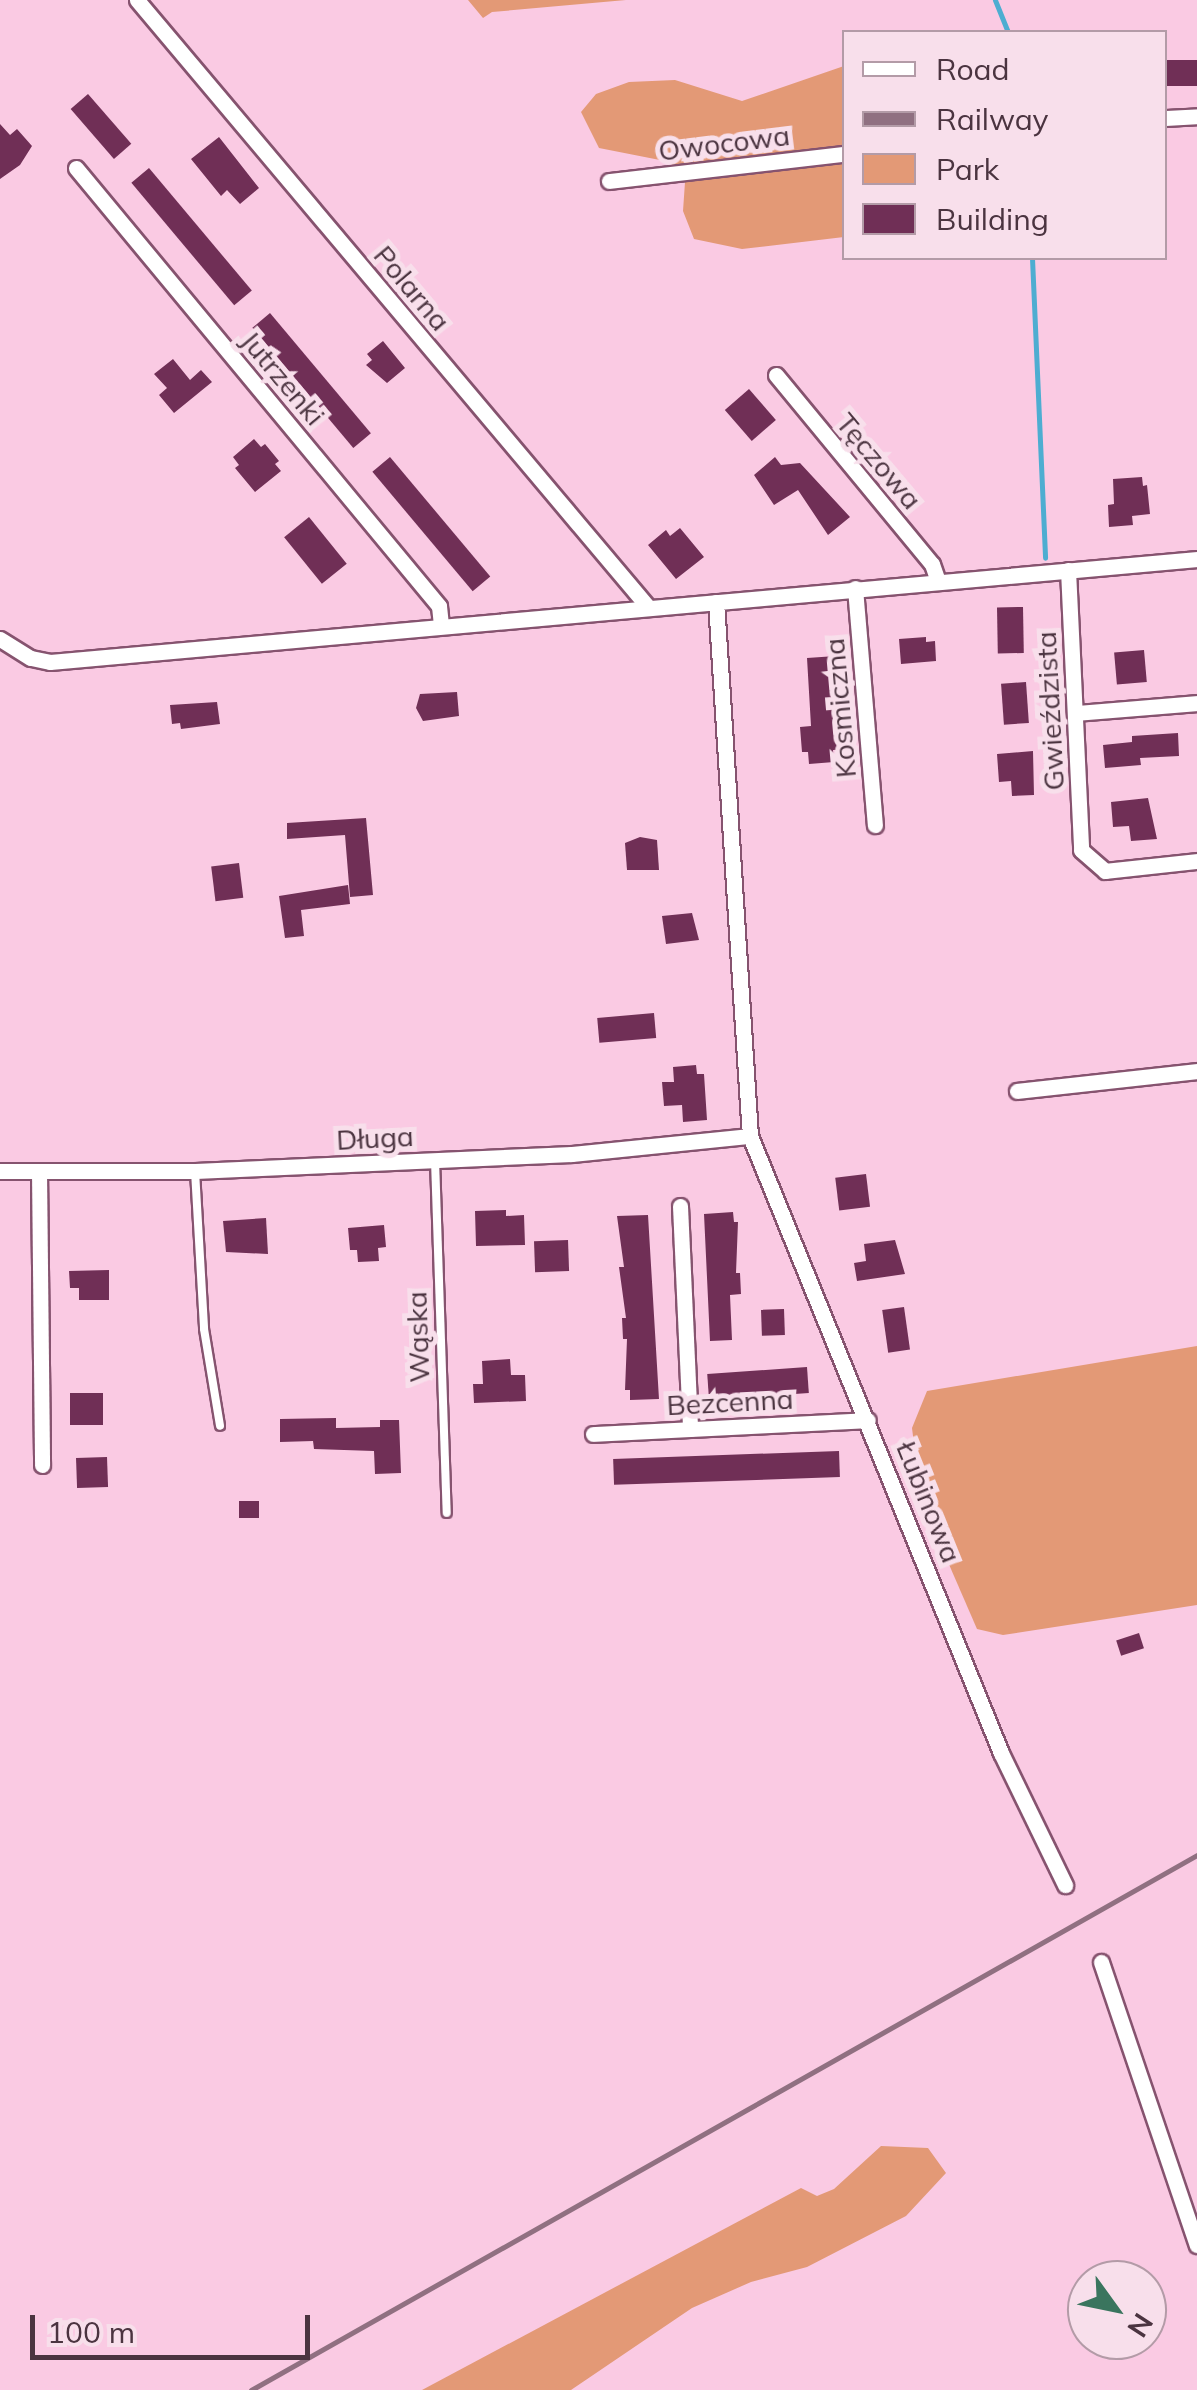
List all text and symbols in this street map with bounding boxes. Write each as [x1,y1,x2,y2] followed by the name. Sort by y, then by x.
[842,30,1167,260] legend
[936,50,1010,88] text: Road
[936,100,1049,138] text: Railway
[656,118,792,168] street label: Owocowa
[936,150,999,188] text: Park
[936,200,1049,238] text: Building
[367,239,457,337] street label: Polarna
[234,324,332,432] street label: Jutrzenki
[829,406,929,516] street label: Tęczowa
[1029,631,1071,791] street label: Gwieździsta
[817,637,863,779] street label: Kosmiczna
[335,1119,415,1157] street label: Długa
[400,1291,436,1383] street label: Wąska
[666,1382,794,1422] street label: Bezcenna
[890,1437,968,1567] street label: Łubinowa
[1067,2260,1167,2360] north arrow
[35,2295,315,2357] scale bar
[1120,2307,1161,2344] text: N
[47,2313,135,2351] text: 100 m

